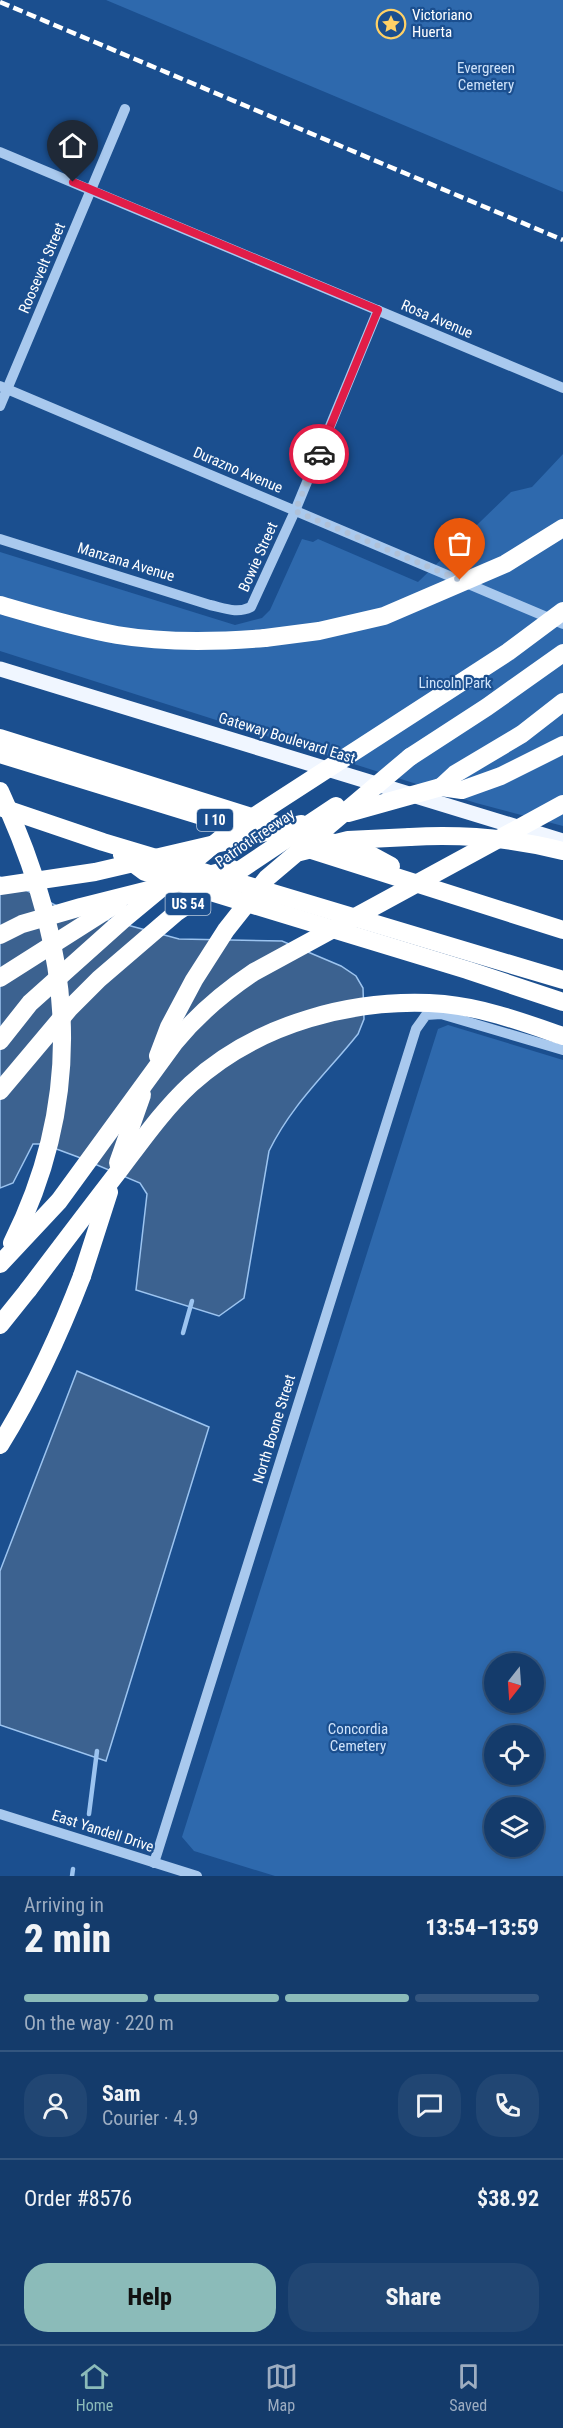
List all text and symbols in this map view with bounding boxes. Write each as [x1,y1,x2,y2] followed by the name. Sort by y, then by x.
[412,6,473,41] place label: Victoriano Huerta
[375,8,407,40] place icon: Victoriano Huerta
[457,59,515,94] park label: Evergreen Cemetery
[47,120,98,182] pin
[56,129,89,162] icon: home
[15,220,69,316] street label: Roosevelt Street
[398,296,476,342] street label: Rosa Avenue
[289,424,349,484] courier
[303,438,336,471] icon: car
[191,443,285,497] street label: Durazno Avenue
[434,518,485,580] pin
[235,519,281,595] street label: Bowie Street
[443,527,476,560] icon: bag
[75,539,177,585] street label: Manzana Avenue
[418,674,492,692] park label: Lincoln Park
[216,709,358,767] street label: Gateway Boulevard East
[212,805,298,871] street label: Patriot Freeway
[197,809,233,831] road number: I 10
[166,893,210,915] road number: US 54
[249,1372,299,1486] street label: North Boone Street
[484,1653,544,1713] north arrow
[484,1653,544,1857] map controls
[328,1720,388,1755] park label: Concordia Cemetery
[484,1725,544,1785] button: locate
[484,1797,544,1857] button: layers
[50,1806,156,1856] street label: East Yandell Drive
[24,1893,104,1917] text: Arriving in
[425,1915,539,1940] text: 13:54–13:59
[24,1916,111,1962] text: 2 min
[24,2011,174,2035] text: On the way · 220 m
[24,2074,87,2137] button: person
[398,2074,461,2137] button: chat
[476,2074,539,2137] button: phone
[102,2081,141,2106] text: Sam
[102,2106,198,2130] text: Courier · 4.9
[24,2186,132,2211] text: Order #8576
[477,2186,539,2211] text: $38.92
[24,2263,276,2332] button: Help
[288,2263,539,2332] button: Share
[76,2360,113,2415] tab: Home
[265,2360,298,2415] tab: Map
[449,2360,487,2415] tab: Saved

